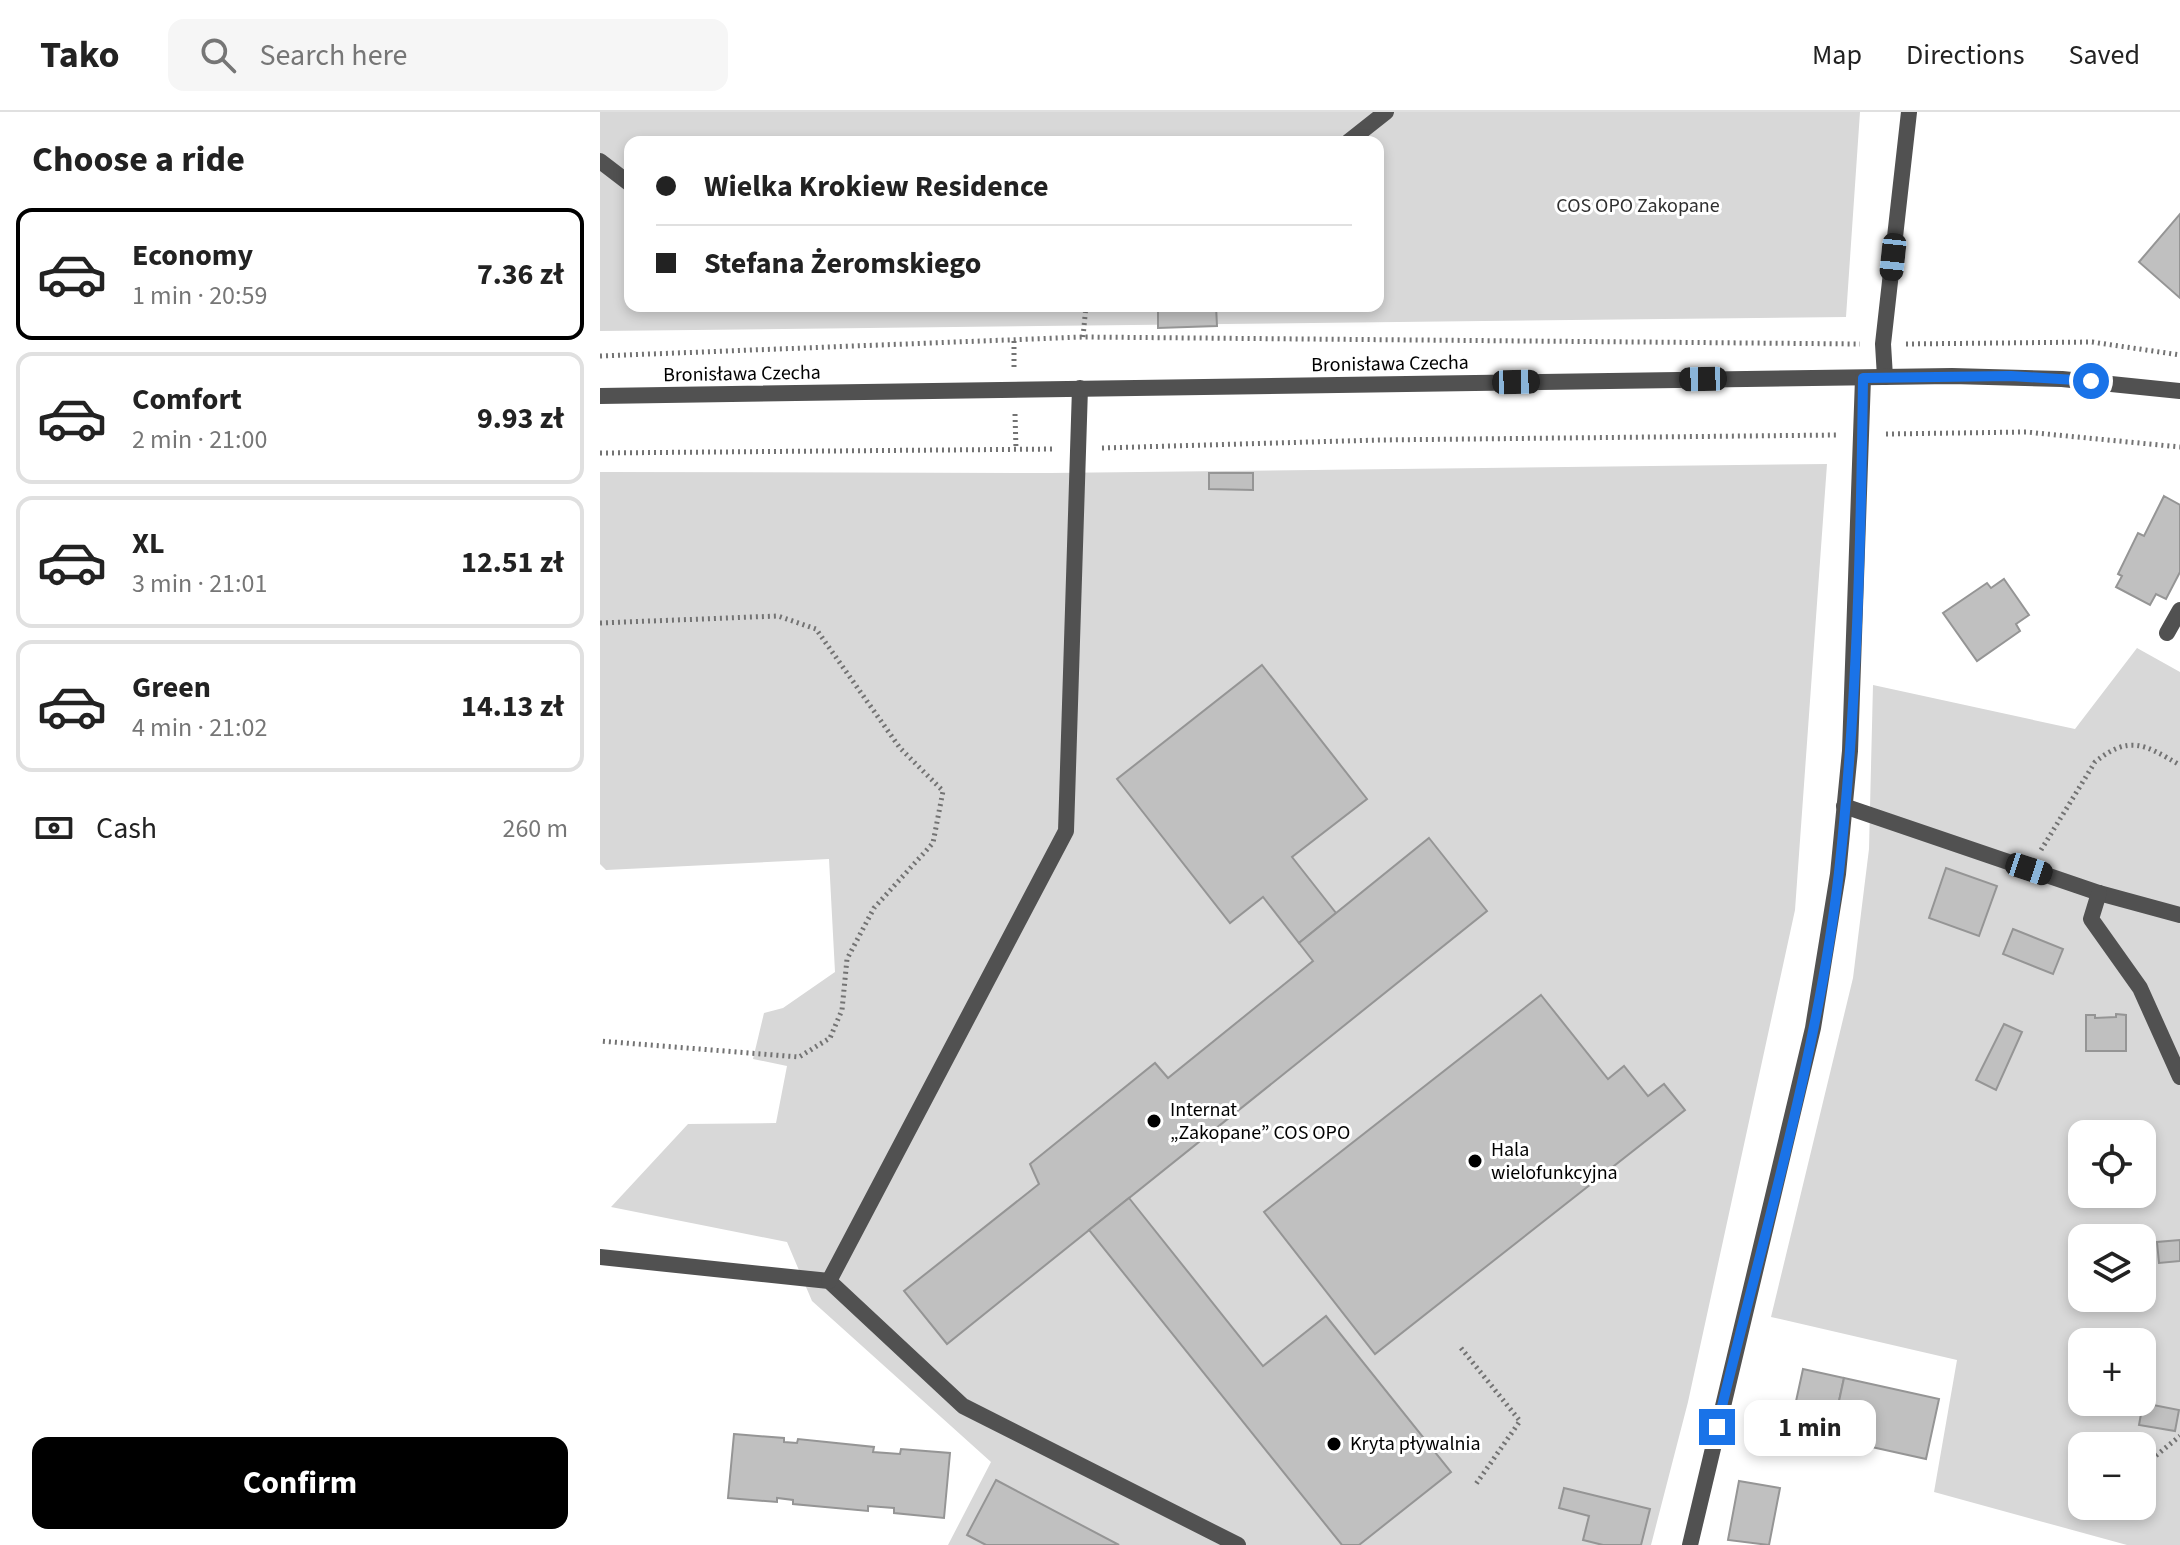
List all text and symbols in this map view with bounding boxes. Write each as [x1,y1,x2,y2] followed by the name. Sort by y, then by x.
[168,19,728,91] search box
[40,28,120,82] text: Tako
[196,33,240,77] icon: search
[260,34,408,77] text: Search here
[1812,35,1862,75] text: Map
[1906,35,2025,75] text: Directions
[2069,35,2140,75] text: Saved
[32,134,245,185] text: Choose a ride
[704,165,1049,208] text: Wielka Krokiew Residence
[1556,192,1720,220] park label: COS OPO Zakopane
[1879,232,1907,282] car
[132,234,253,277] text: Economy
[36,238,108,310] icon: car
[704,242,981,285] text: Stefana Żeromskiego
[477,253,564,296] text: 7.36 zł
[132,277,267,314] text: 1 min · 20:59
[1311,349,1469,379] street label: Bronisława Czecha
[663,359,821,389] street label: Bronisława Czecha
[2073,363,2109,399] route start
[1679,367,1727,391] car
[1492,370,1540,394] car
[132,378,242,421] text: Comfort
[36,382,108,454] icon: car
[477,397,564,440] text: 9.93 zł
[132,421,267,458] text: 2 min · 21:00
[132,522,165,565] text: XL
[36,526,108,598] icon: car
[461,541,564,584] text: 12.51 zł
[132,565,267,602] text: 3 min · 21:01
[132,666,211,709] text: Green
[36,670,108,742] icon: car
[461,685,564,728] text: 14.13 zł
[132,709,267,746] text: 4 min · 21:02
[32,806,76,850] icon: cash
[96,807,157,850] text: Cash
[502,810,568,847] text: 260 m
[2002,850,2056,888] car
[1170,1096,1350,1147] place label: Internat „Zakopane” COS OPO
[1145,1112,1163,1130] marker: Internat „Zakopane” COS OPO
[2068,1120,2156,1520] map controls
[2068,1120,2156,1208] button: locate
[1491,1136,1618,1187] place label: Hala wielofunkcyjna
[1466,1152,1484,1170] marker: Hala wielofunkcyjna
[2068,1224,2156,1312] button: layers
[2068,1328,2156,1416] button: +
[1745,1399,1877,1455] callout: 1 min
[1699,1409,1735,1445] route end
[1778,1409,1842,1446] text: 1 min
[1350,1430,1480,1458] place label: Kryta pływalnia
[2068,1432,2156,1520] button: −
[1325,1435,1343,1453] marker: Kryta pływalnia
[32,1437,568,1529] button: Confirm

